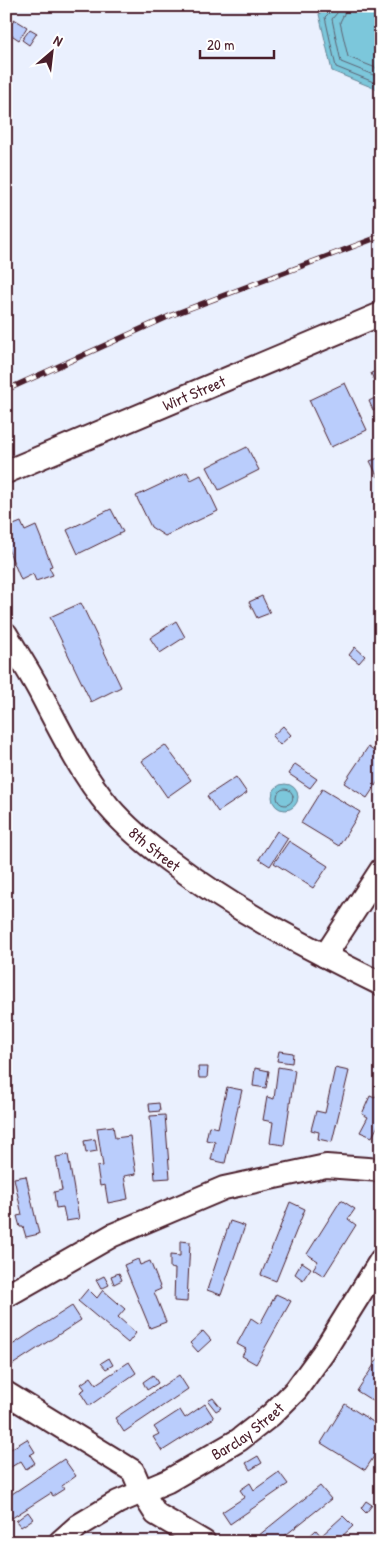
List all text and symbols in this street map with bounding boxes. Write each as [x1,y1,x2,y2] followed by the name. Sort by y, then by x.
[28,28,78,78] north arrow
[200,28,273,60] scale bar
[51,30,67,50] text: N
[207,34,234,55] text: 20 m
[159,370,229,416] street label: Wirt Street
[124,822,186,877] street label: 8th Street
[207,1397,289,1465] street label: Barclay Street

